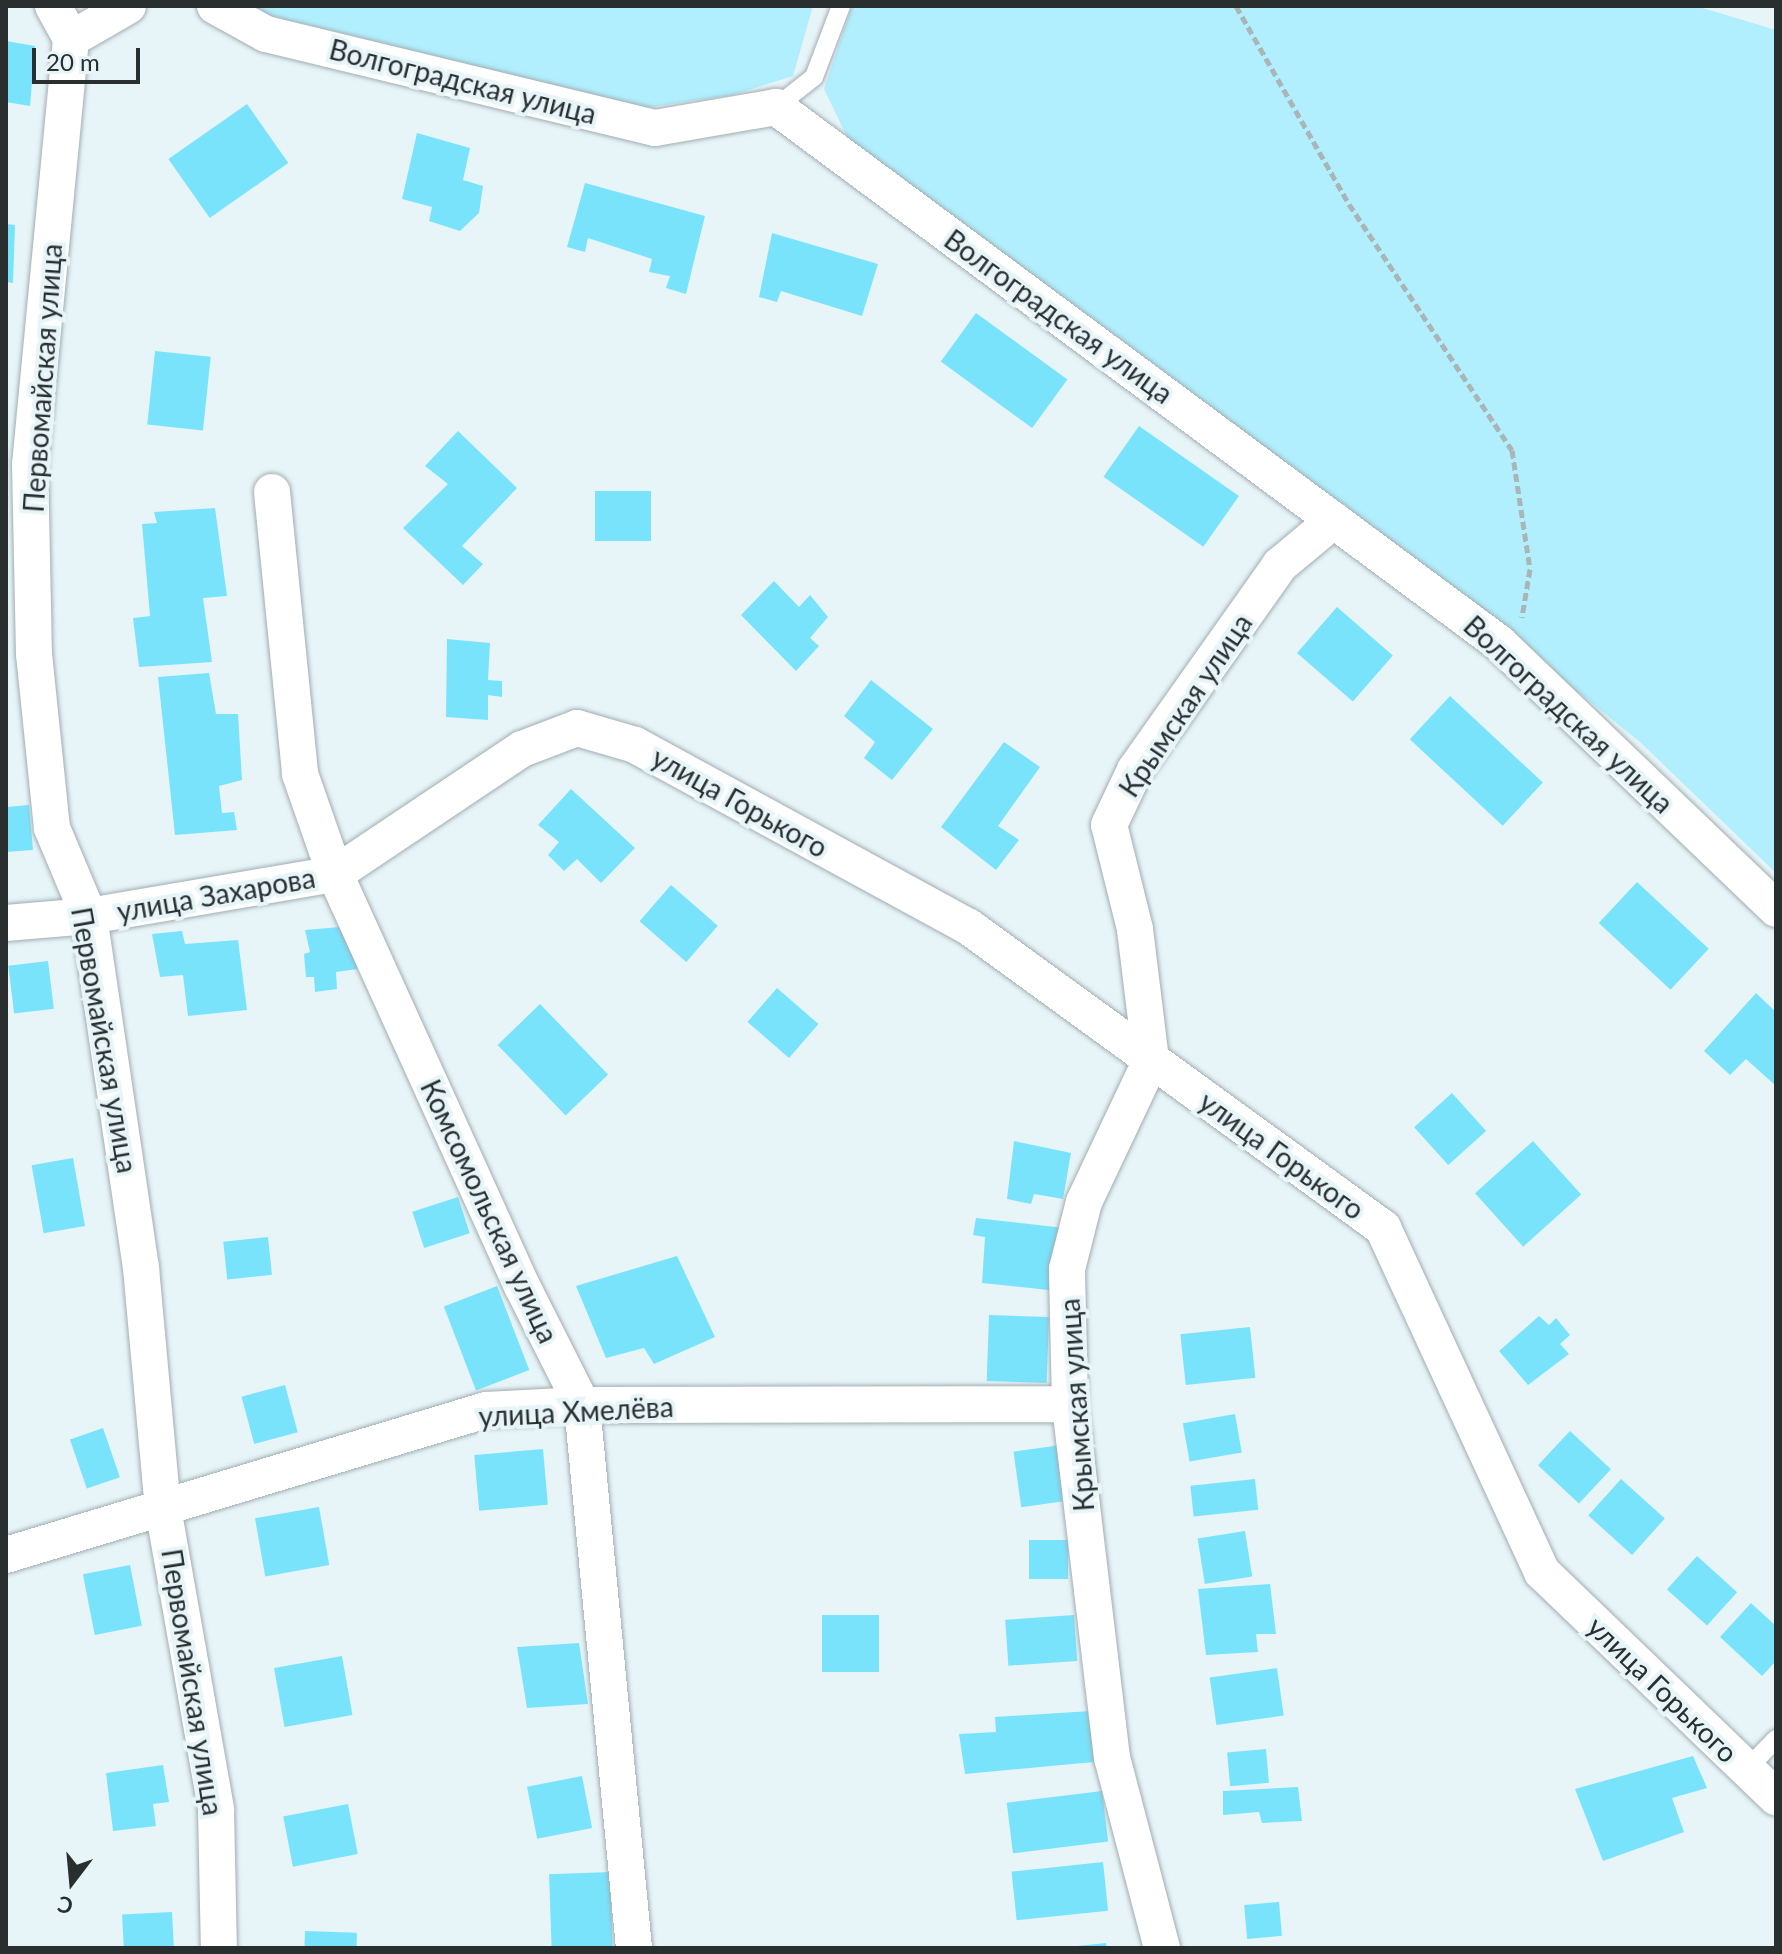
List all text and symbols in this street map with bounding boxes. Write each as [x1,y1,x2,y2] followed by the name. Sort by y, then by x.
[36,32,144,82] scale bar
[326,32,600,130] street label: Волгоградская улица
[46,47,100,76] text: 20 m
[938,222,1180,410] street label: Волгоградская улица
[16,242,68,514] street label: Первомайская улица
[1111,607,1259,803] street label: Крымская улица
[1457,608,1681,820] street label: Волгоградская улица
[646,740,834,864] street label: улица Горького
[114,860,318,928] street label: улица Захарова
[65,904,145,1176] street label: Первомайская улица
[414,1074,566,1348] street label: Комсомольская улица
[1193,1084,1371,1226] street label: улица Горького
[1052,1297,1100,1513] street label: Крымская улица
[478,1389,674,1433] street label: улица Хмелёва
[155,1546,231,1818] street label: Первомайская улица
[1581,1609,1745,1769] street label: улица Горького
[32,1842,112,1922] north arrow
[55,1891,76,1921] text: С

